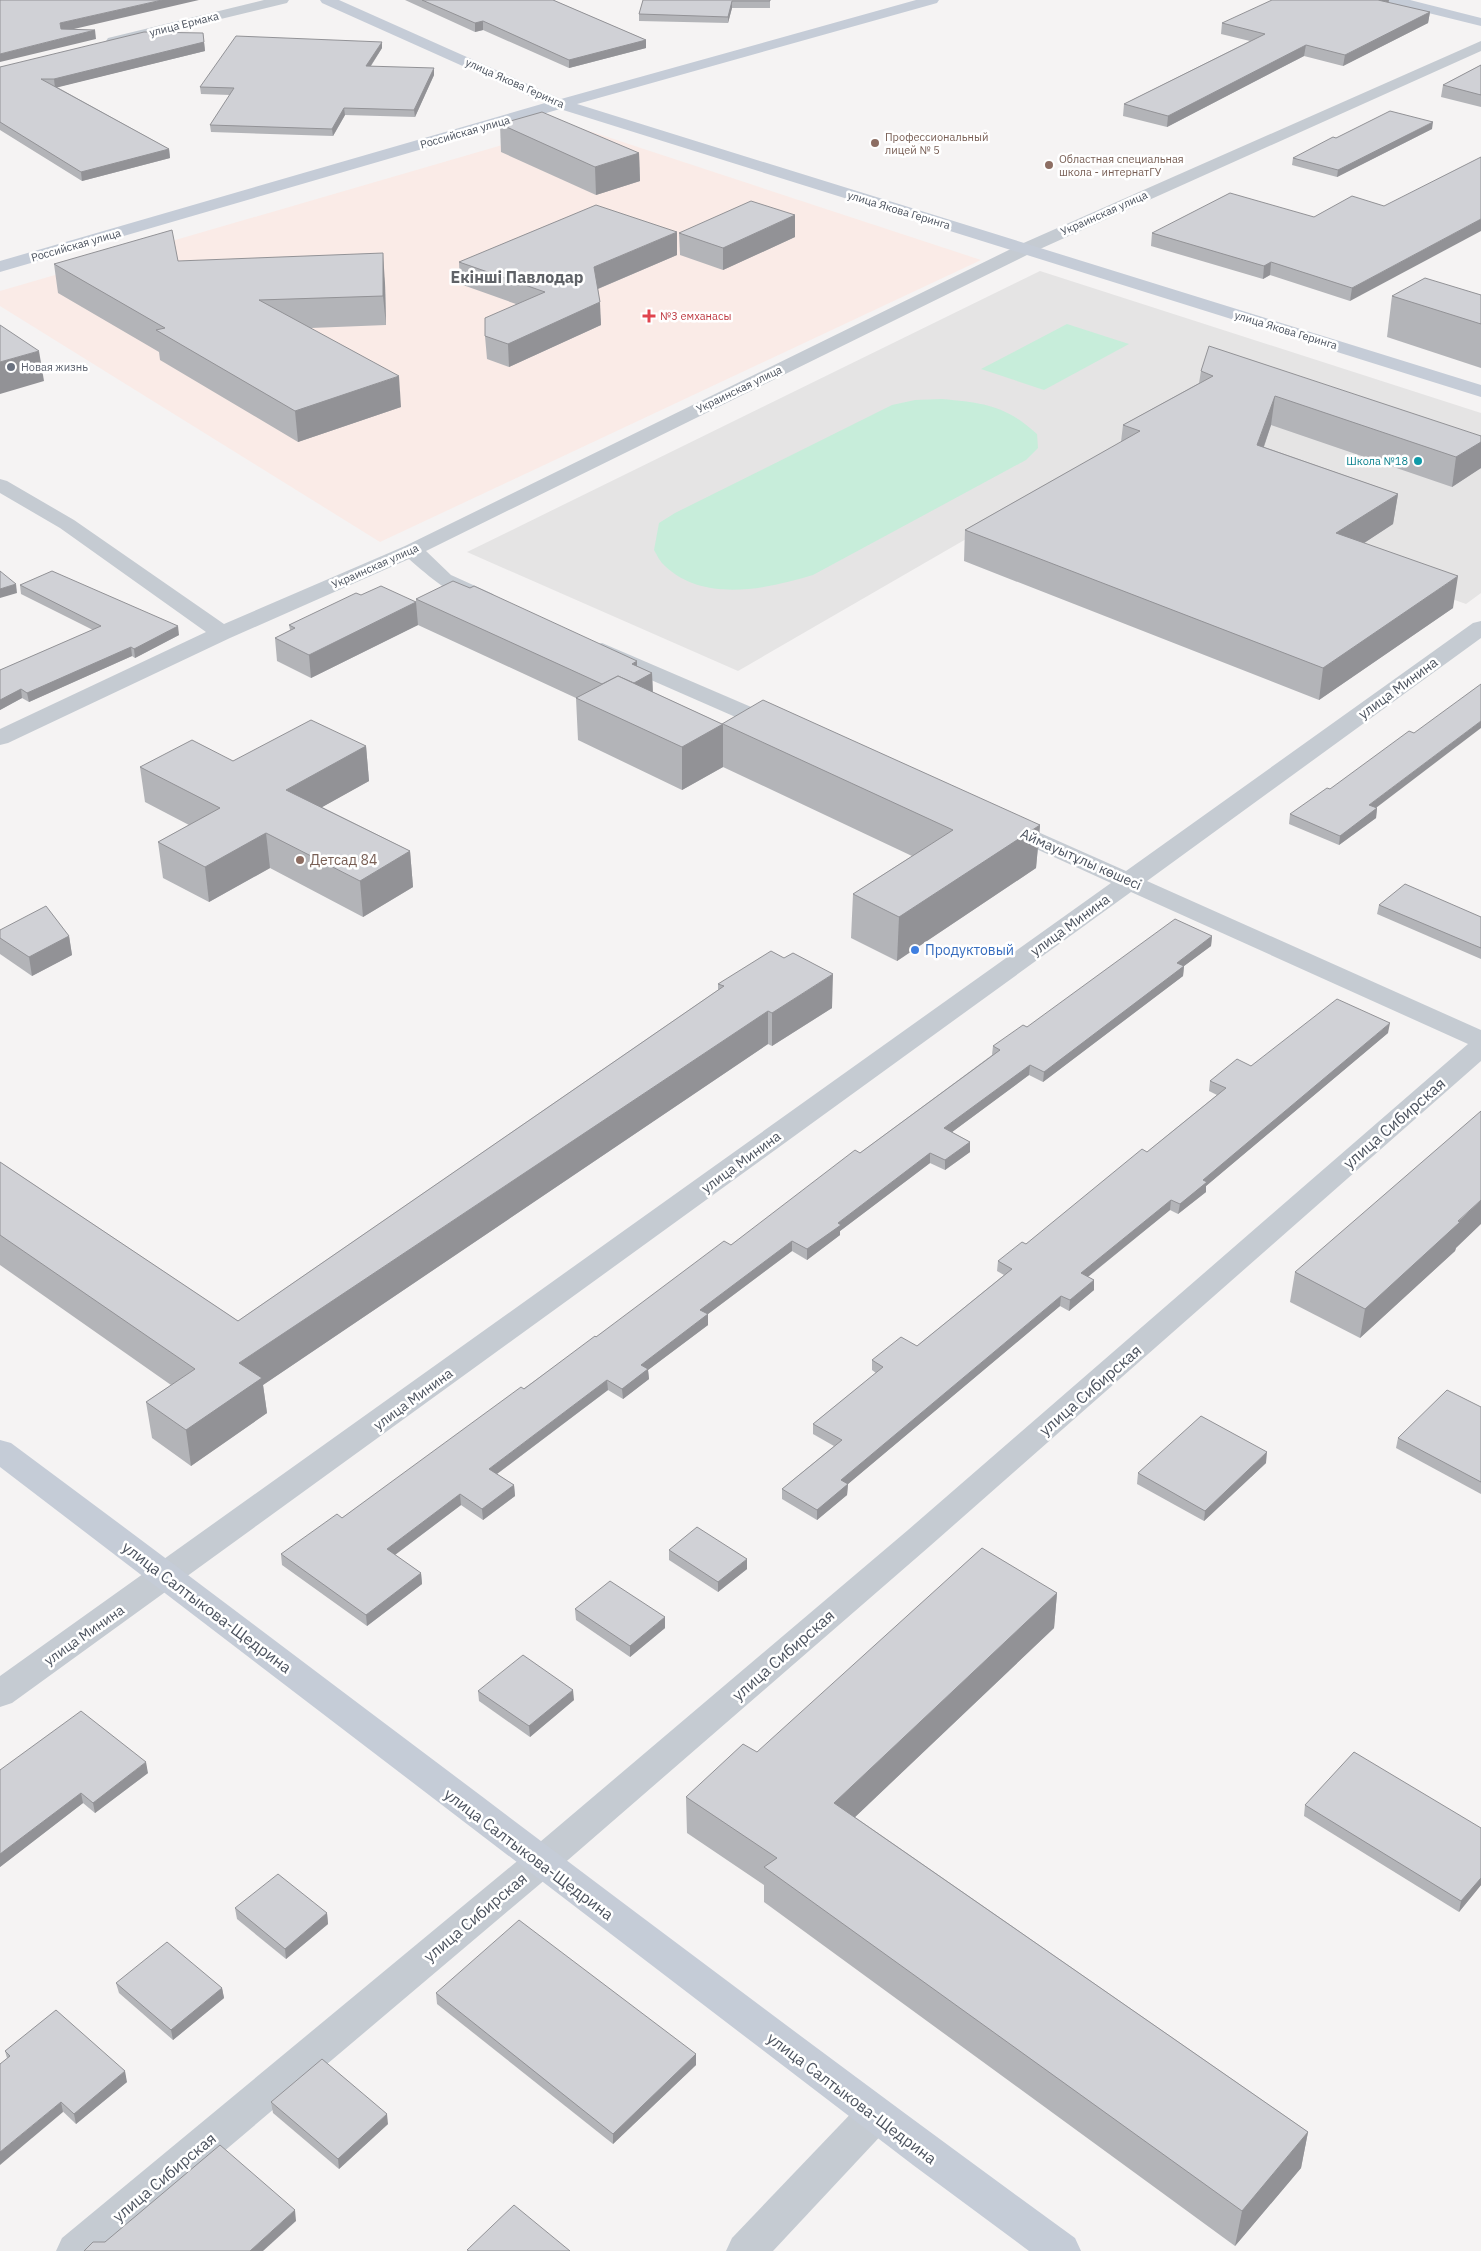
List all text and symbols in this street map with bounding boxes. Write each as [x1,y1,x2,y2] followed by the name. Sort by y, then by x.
[148,9,220,39] street label: улица Ермака
[463,55,567,111] street label: улица Якова Геринга
[418,112,512,152] street label: Российская улица
[885,130,988,157] place label: Профессиональный лицей № 5
[869,137,881,149] marker: Профессиональный лицей № 5
[1059,152,1184,179] place label: Областная специальная школа - интернатГУ
[1043,159,1055,171] marker: Областная специальная школа - интернатГУ
[846,188,952,232] street label: улица Якова Геринга
[1058,188,1150,238] street label: Украинская улица
[29,225,123,265] street label: Российская улица
[450,267,584,287] district label: Екінші Павлодар
[1233,308,1339,352] street label: улица Якова Геринга
[642,309,656,323] marker: №3 емханасы
[660,309,731,323] place label: №3 емханасы
[21,360,88,374] place label: Новая жизнь
[5,361,17,373] marker: Новая жизнь
[694,362,784,416] street label: Украинская улица
[1346,454,1408,468] place label: Школа №18
[1412,455,1424,467] marker: Школа №18
[329,541,421,591] street label: Украинская улица
[1355,653,1442,723] street label: улица Минина
[1018,824,1144,894] street label: Аймауытұлы көшесі
[310,851,377,869] place label: Детсад 84
[294,854,306,866] marker: Детсад 84
[1027,890,1114,960] street label: улица Минина
[925,941,1014,959] place label: Продуктовый
[909,944,921,956] marker: Продуктовый
[1339,1073,1449,1173] street label: улица Сибирская
[698,1127,785,1197] street label: улица Минина
[1035,1340,1145,1440] street label: улица Сибирская
[370,1364,457,1434] street label: улица Минина
[118,1537,296,1678] street label: улица Салтыкова-Щедрина
[40,1600,128,1669] street label: улица Минина
[728,1605,838,1705] street label: улица Сибирская
[440,1784,618,1925] street label: улица Салтыкова-Щедрина
[419,1868,531,1966] street label: улица Сибирская
[763,2028,941,2169] street label: улица Салтыкова-Щедрина
[108,2128,220,2226] street label: улица Сибирская

